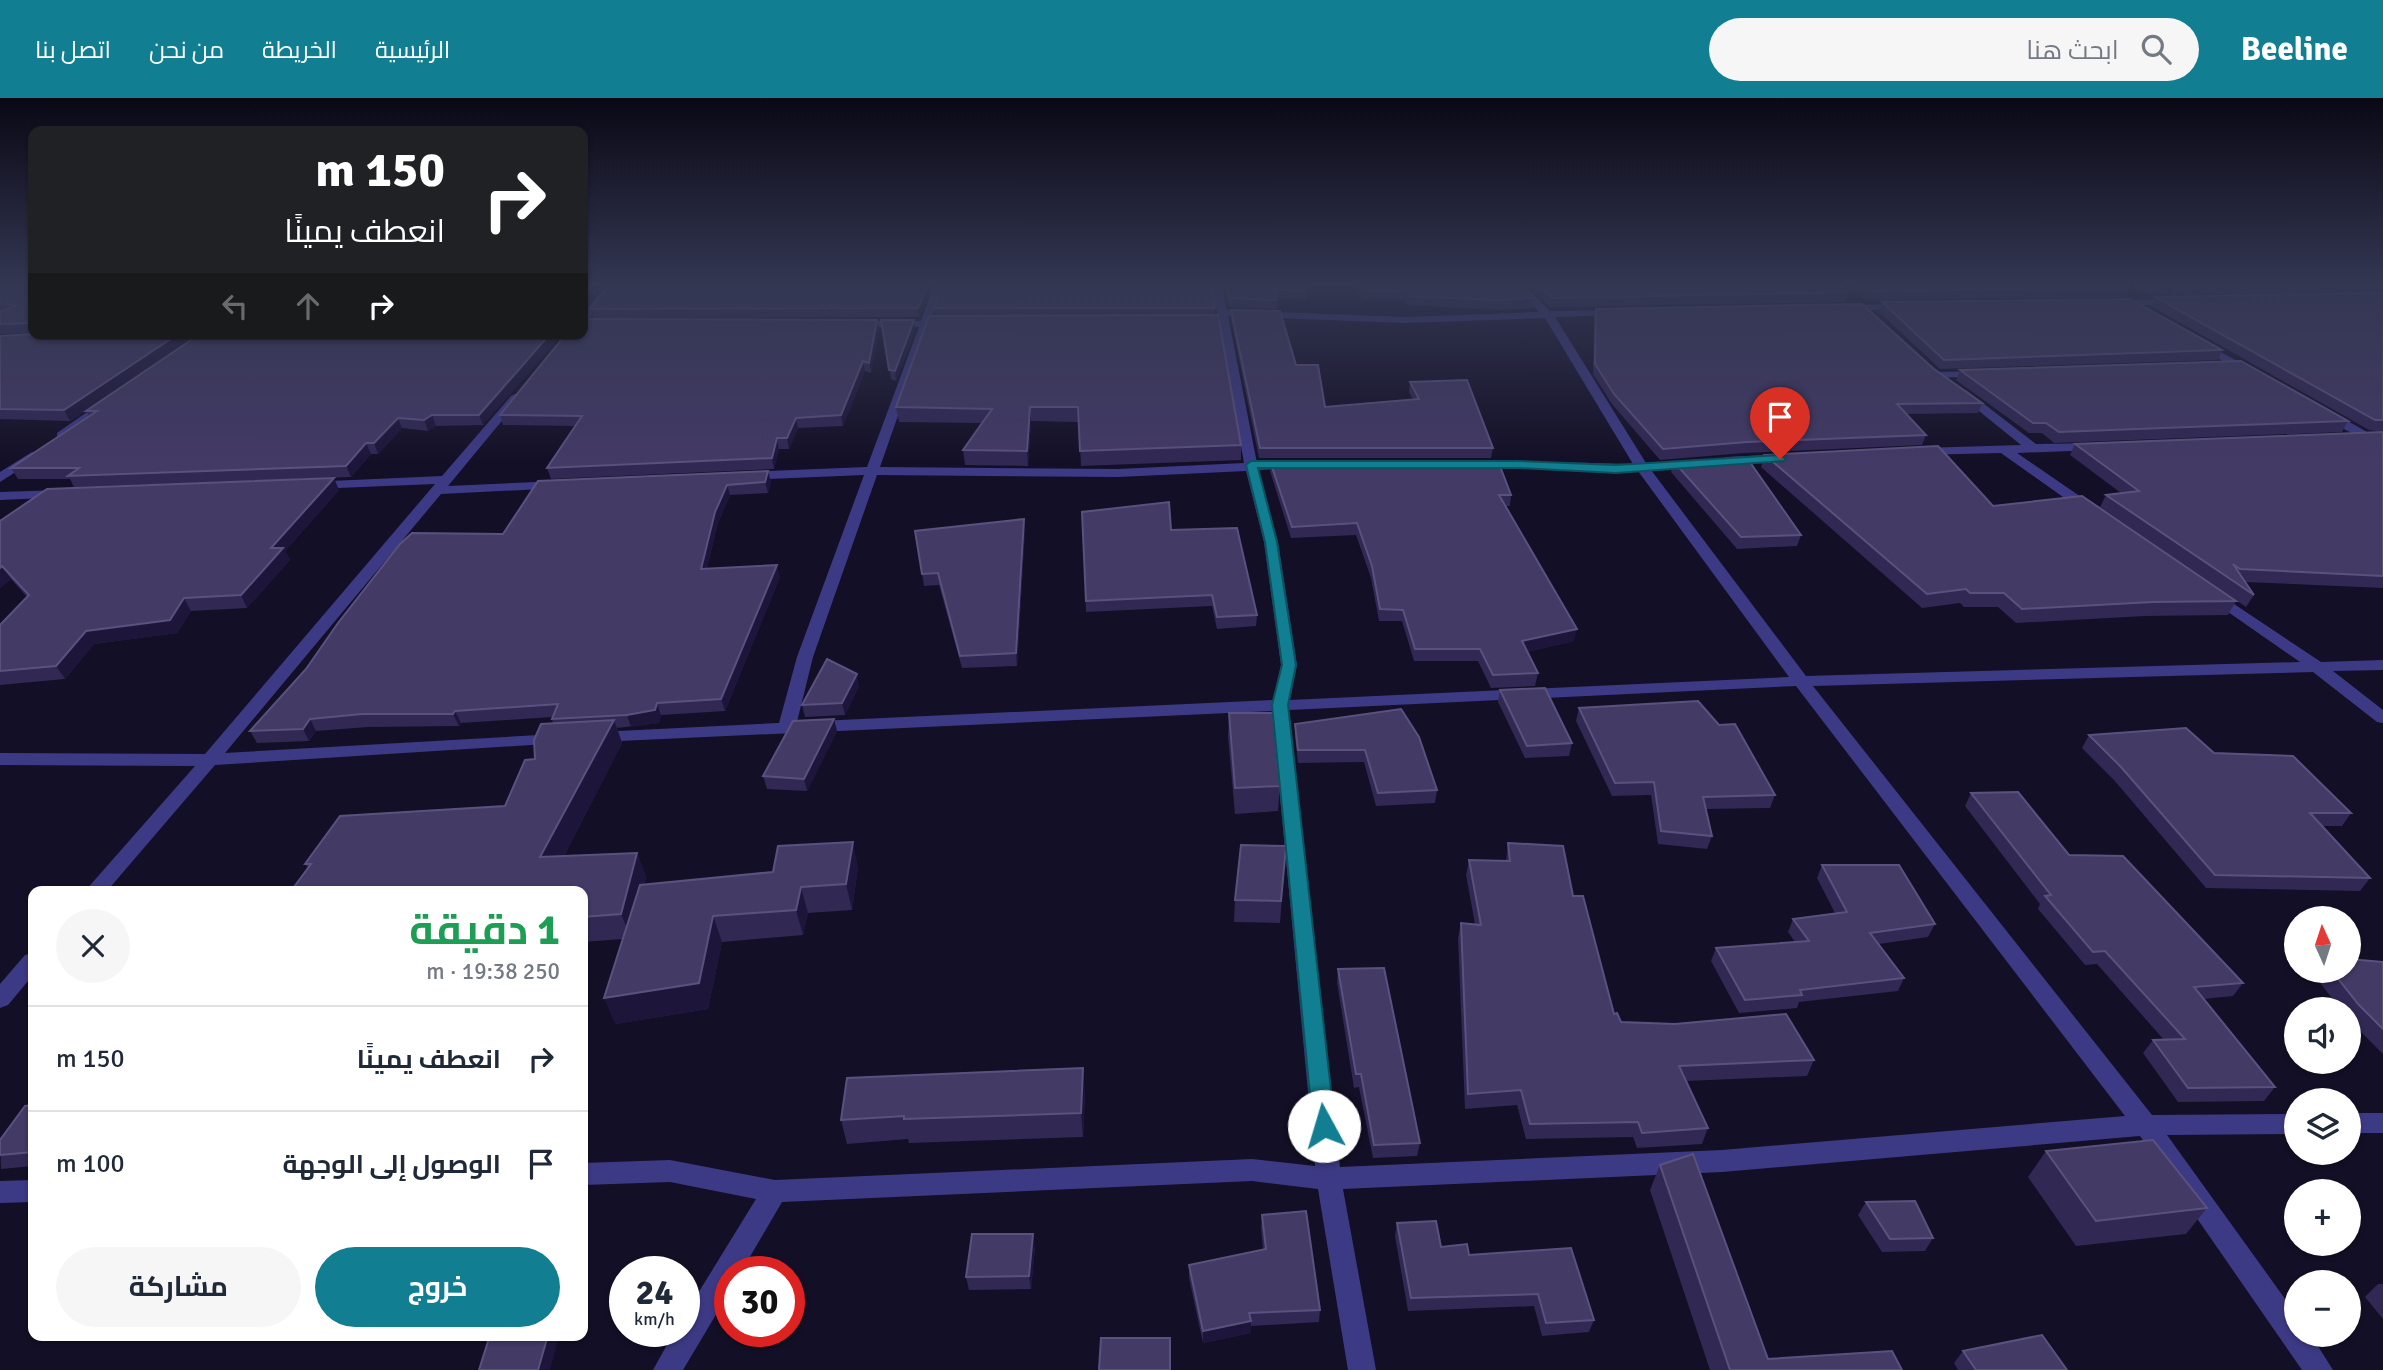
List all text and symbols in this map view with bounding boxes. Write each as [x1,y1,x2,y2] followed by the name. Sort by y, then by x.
[1709,18,2199,81] search box
[2241,29,2348,70] text: Beeline
[2137,30,2175,68] icon: search
[35,35,111,65] text: اتصل بنا
[149,35,224,65] text: من نحن
[262,35,337,65] text: الخريطة
[375,35,450,65] text: الرئيسية
[2026,35,2119,67] text: ابحث هنا
[315,140,445,200] text: 150 m
[469,154,560,245] icon: right
[284,212,445,251] text: انعطف يمينًا
[216,287,254,325] icon: left
[289,287,327,325] icon: ahead
[362,287,400,325] icon: right
[1750,387,1810,459] pin
[1761,398,1799,436] icon: arrive
[409,905,560,956] text: 1 دقيقة
[2284,906,2361,984] north arrow
[2284,906,2361,1347] map controls
[56,909,130,983] button: close
[426,957,560,986] text: 250 m · 19:38
[2284,997,2361,1074] button: sound
[522,1040,560,1078] icon: right
[56,1043,125,1075] text: 150 m
[357,1044,501,1076] text: انعطف يمينًا
[2284,1088,2361,1165] button: layers
[1287,1089,1361,1163] position arrow
[522,1145,560,1183] icon: arrive
[56,1148,125,1180] text: 100 m
[282,1149,501,1181] text: الوصول إلى الوجهة
[2284,1179,2361,1256] button: +
[56,1247,301,1327] button: مشاركة
[315,1247,560,1327] button: خروج
[714,1256,805,1347] speed limit sign: 30
[2284,1270,2361,1347] button: −
[636,1271,673,1314] text: 24
[634,1308,675,1330] text: km/h

